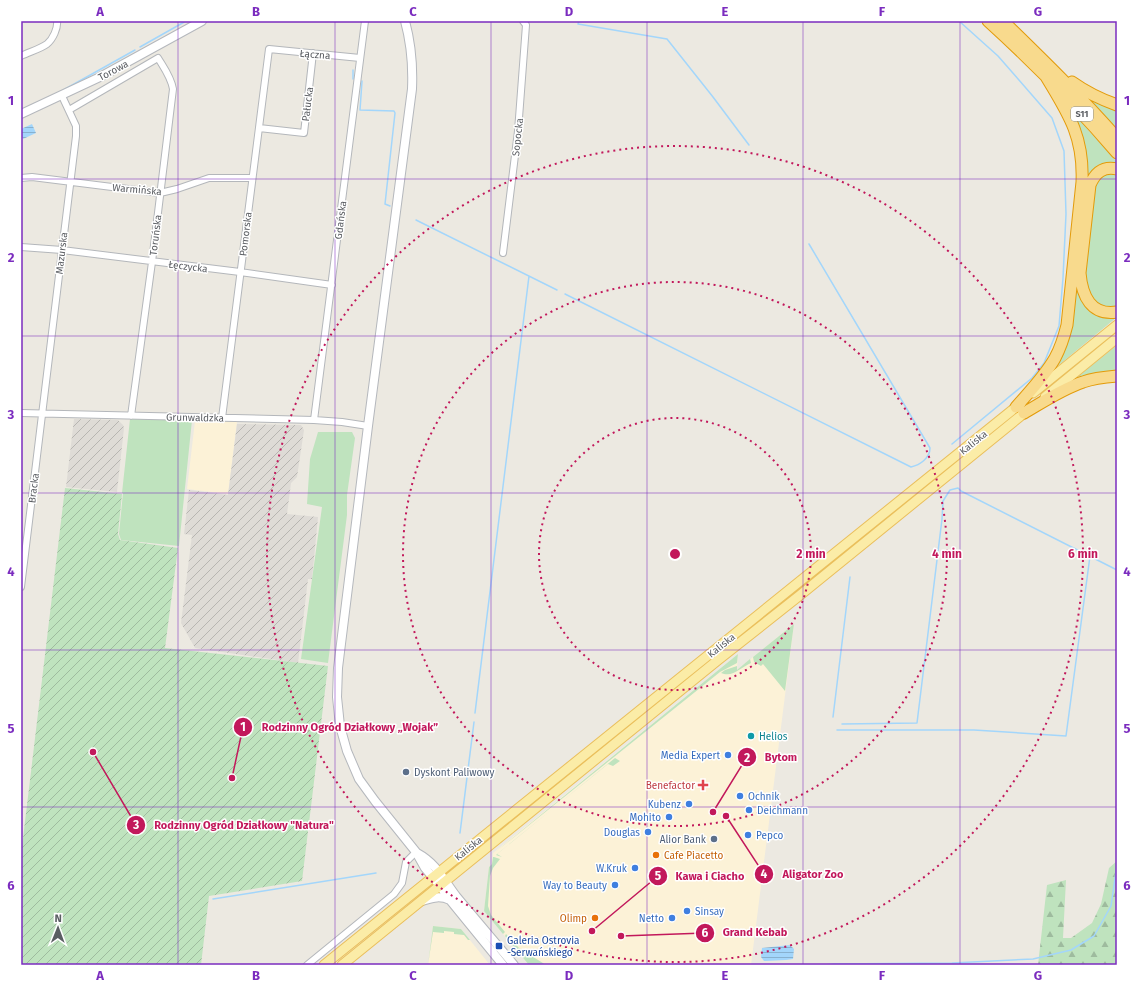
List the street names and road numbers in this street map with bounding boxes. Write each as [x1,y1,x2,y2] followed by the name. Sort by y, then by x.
[299,48,331,62] street label: Łączna
[96,58,131,84] street label: Torowa
[300,86,316,122] street label: Pałucka
[1071,107,1093,121] road number: S11
[510,117,526,157] street label: Sopocka
[112,181,162,198] street label: Warmińska
[332,200,349,240] street label: Gdańska
[237,211,255,257] street label: Pomorska
[147,214,164,256] street label: Toruńska
[53,231,71,275] street label: Mazurska
[168,259,208,275] street label: Łęczycka
[166,411,224,425] street label: Grunwaldzka
[957,428,990,458] street label: Kaliska
[26,472,42,504] street label: Bracka
[705,631,738,661] street label: Kaliska
[452,834,485,864] street label: Kaliska

